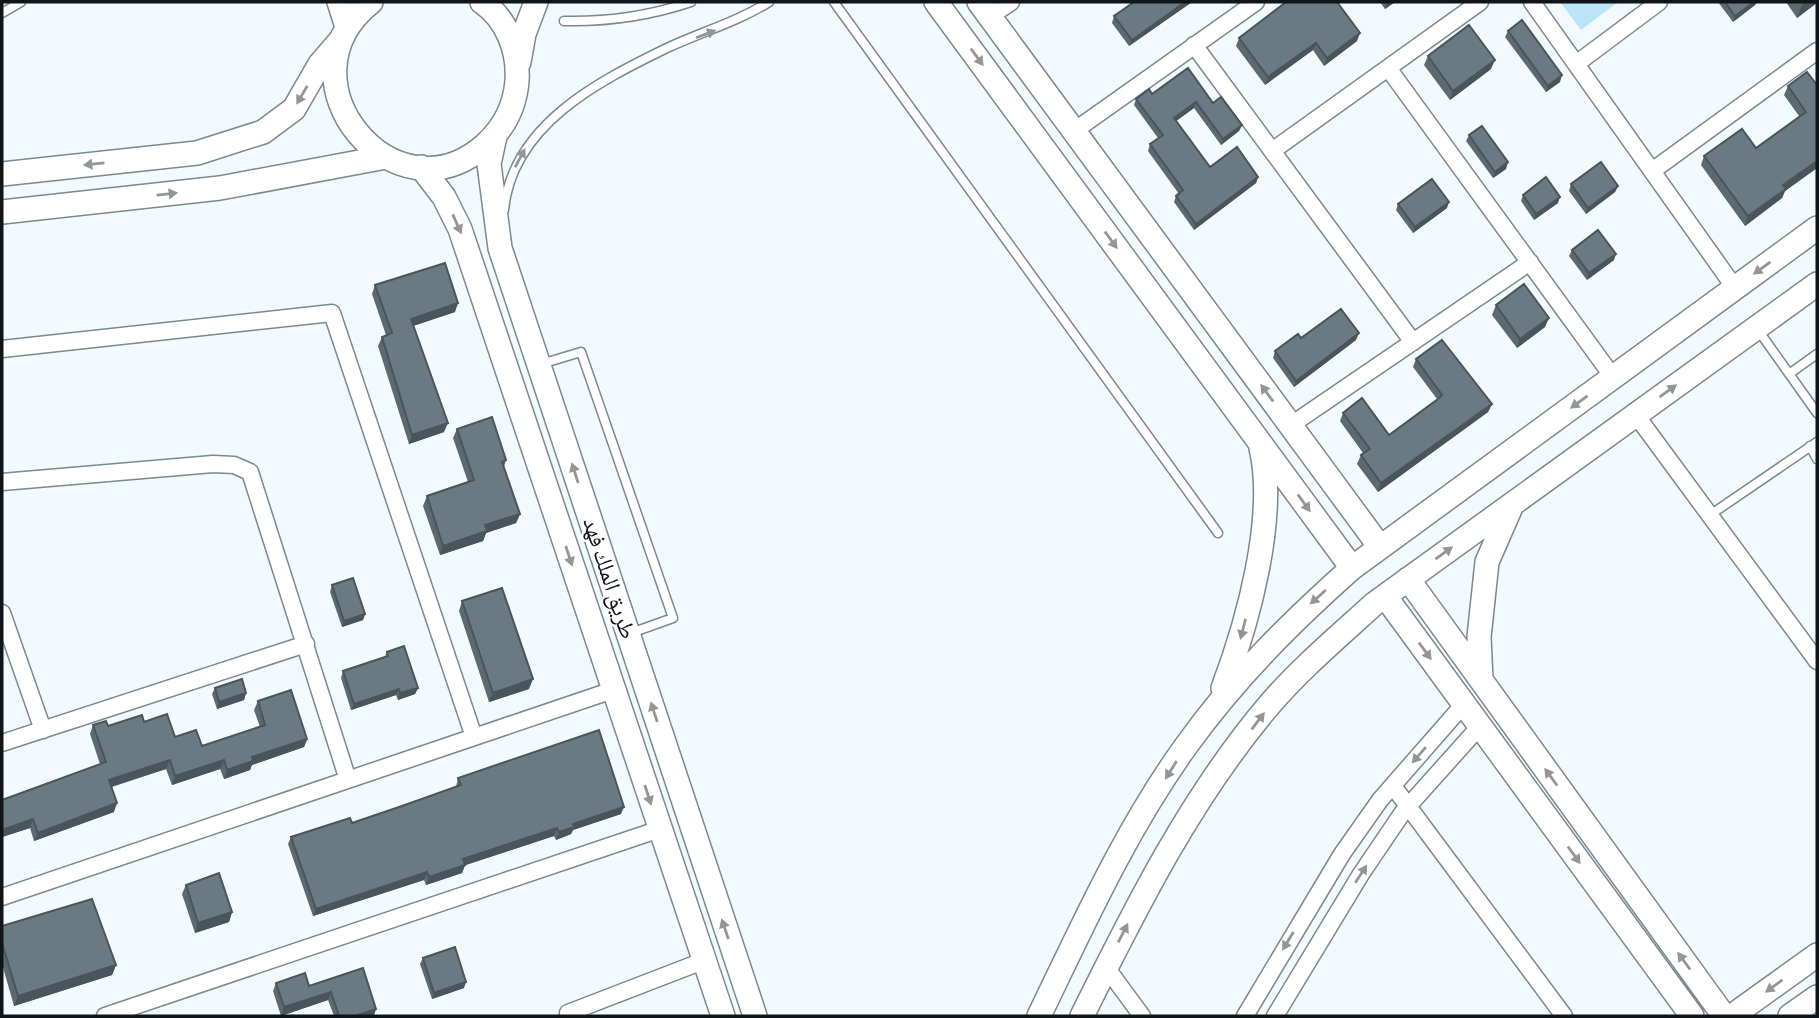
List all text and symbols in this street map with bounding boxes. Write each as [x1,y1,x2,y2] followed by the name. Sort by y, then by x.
[695,28,716,39] one-way arrow
[969,48,983,66] one-way arrow
[296,85,308,105] one-way arrow
[515,148,526,168] one-way arrow
[83,159,105,170] one-way arrow
[156,188,178,199] one-way arrow
[451,214,463,234] one-way arrow
[1104,231,1118,249] one-way arrow
[1753,261,1771,275] one-way arrow
[1261,384,1275,402] one-way arrow
[1659,384,1678,398] one-way arrow
[1570,395,1588,410] one-way arrow
[569,463,580,484] one-way arrow
[1296,493,1311,511] one-way arrow
[576,514,642,643] street label: طريق الملك فهد
[564,545,574,566] one-way arrow
[1435,546,1453,560] one-way arrow
[1310,589,1327,605] one-way arrow
[1237,619,1248,641] one-way arrow
[1418,642,1432,660] one-way arrow
[648,702,659,723] one-way arrow
[1250,712,1265,730] one-way arrow
[1412,747,1427,764] one-way arrow
[1165,760,1178,779] one-way arrow
[1544,768,1558,786] one-way arrow
[643,784,654,805] one-way arrow
[1567,846,1581,864] one-way arrow
[1354,865,1368,883] one-way arrow
[719,918,730,939] one-way arrow
[1117,923,1128,943] one-way arrow
[1282,931,1295,950] one-way arrow
[1678,952,1692,970] one-way arrow
[1765,978,1783,992] one-way arrow

